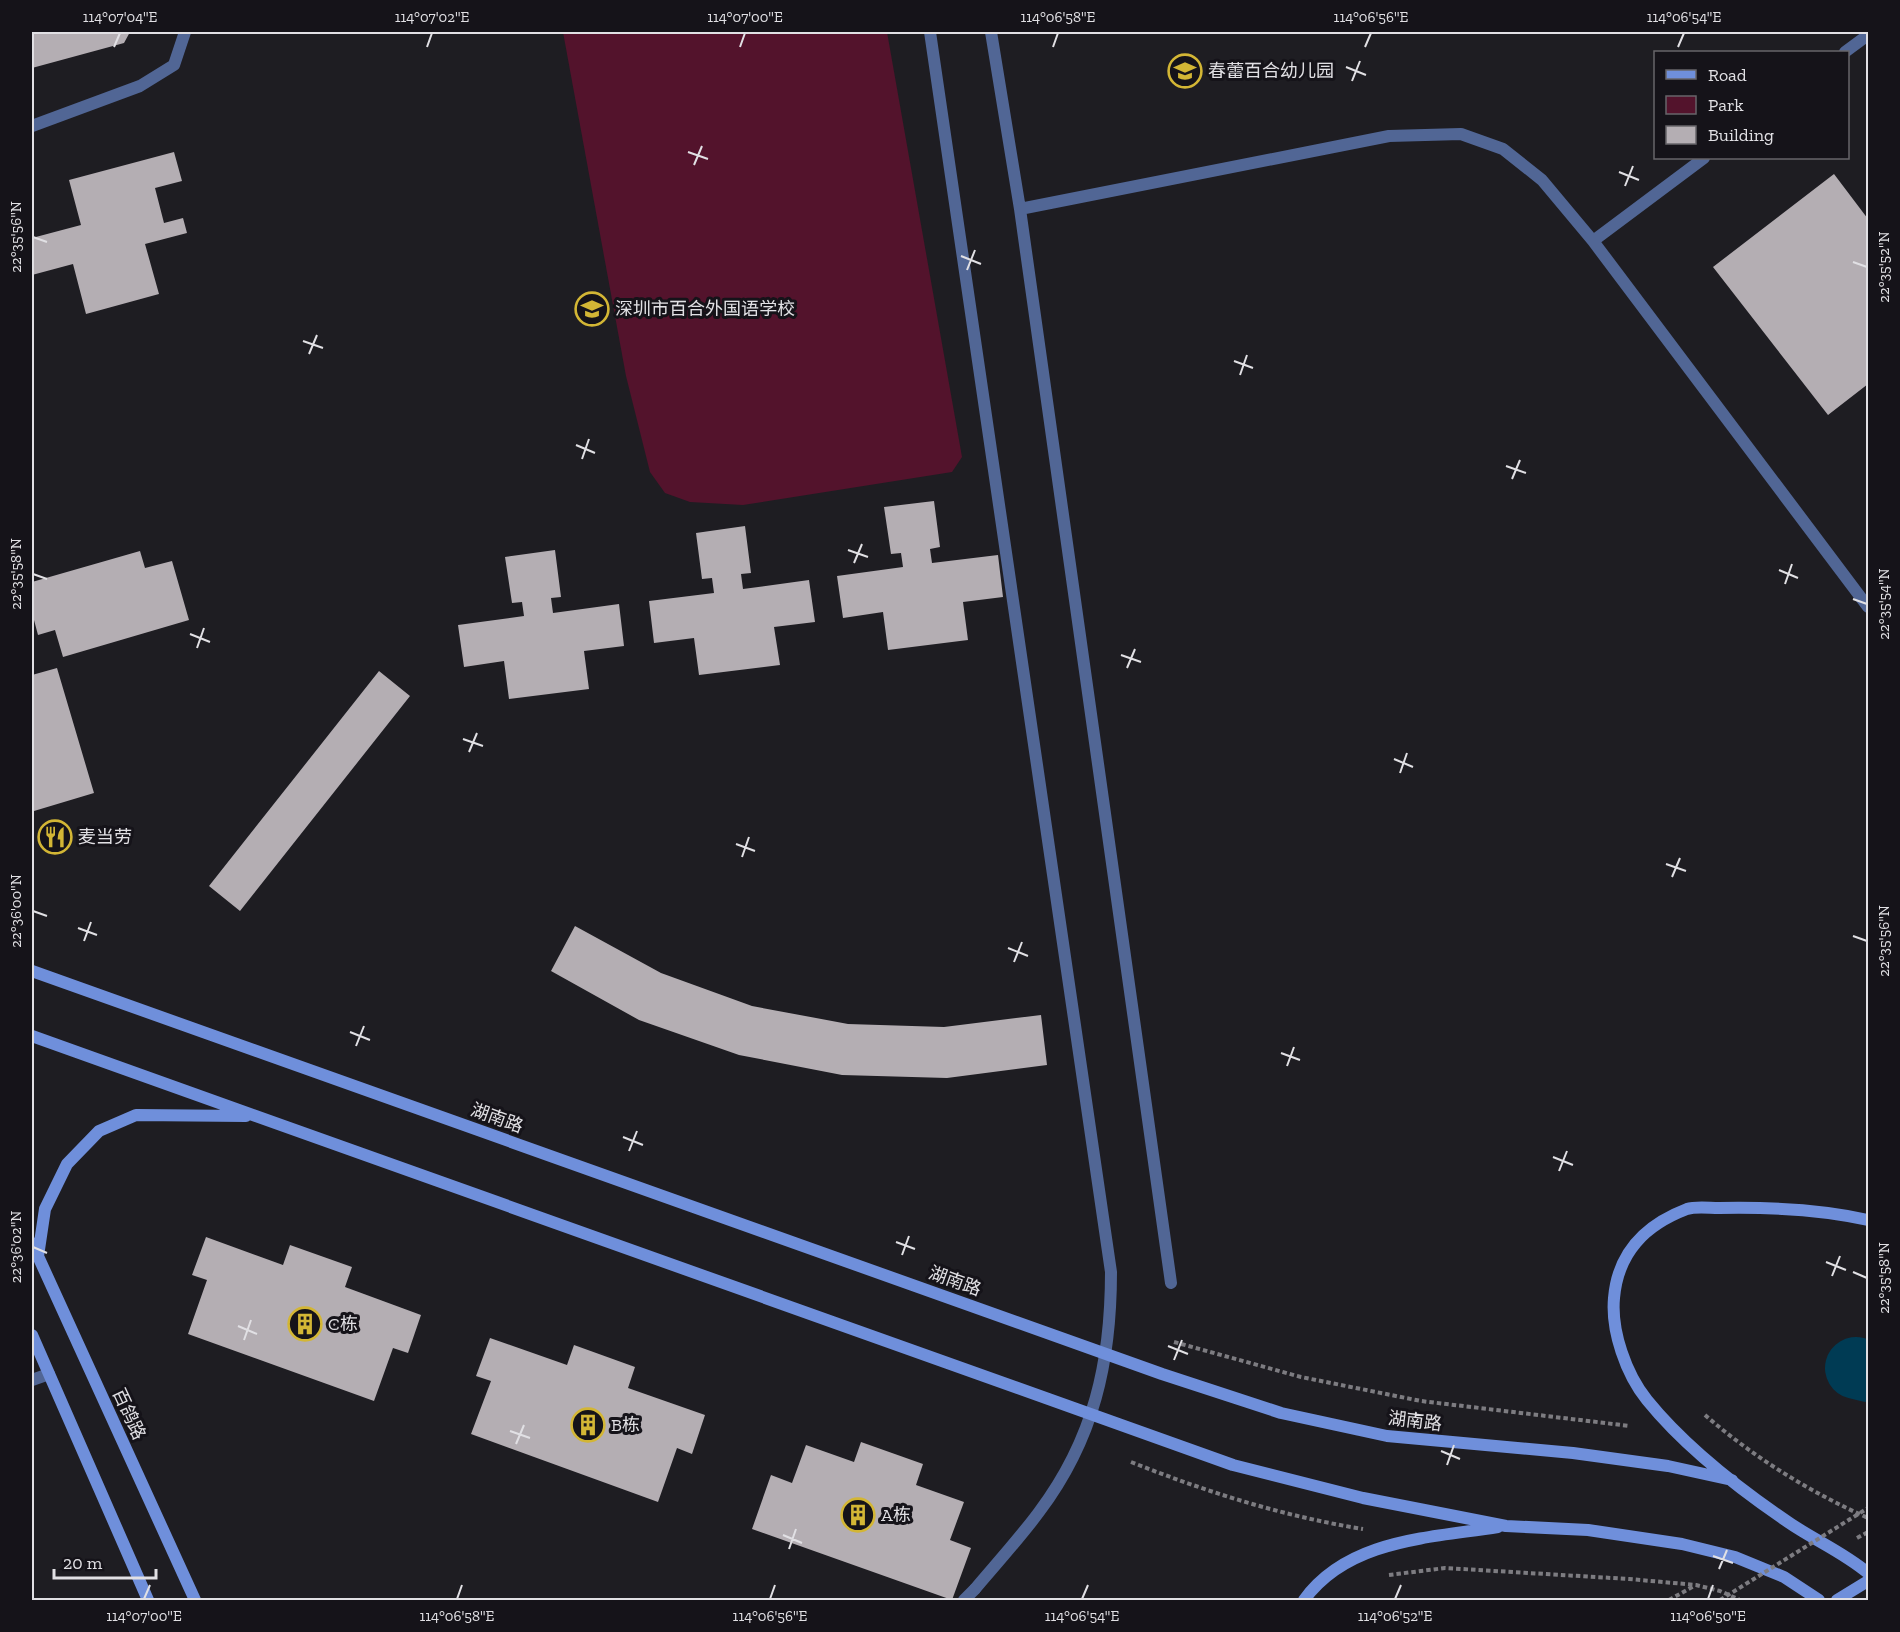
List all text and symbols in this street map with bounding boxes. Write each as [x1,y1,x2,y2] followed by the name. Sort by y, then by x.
[83,8,157,26] text: 114°07'04"E
[395,8,469,26] text: 114°07'02"E
[707,8,783,26] text: 114°07'00"E
[1021,8,1096,26] text: 114°06'58"E
[1334,8,1409,26] text: 114°06'56"E
[1647,8,1721,26] text: 114°06'54"E
[1654,51,1849,159] legend
[1167,53,1203,89] school or university icon: 春蕾百合幼儿园
[1208,60,1334,82] place label: 春蕾百合幼儿园
[1708,64,1747,86] text: Road
[1708,94,1744,116] text: Park
[1708,124,1774,146] text: Building
[7,201,25,273] text: 22°35'56"N
[1875,231,1893,303] text: 22°35'52"N
[574,291,610,327] school or university icon: 深圳市百合外国语学校
[615,298,795,320] place label: 深圳市百合外国语学校
[7,538,25,610] text: 22°35'58"N
[1875,568,1893,640] text: 22°35'54"N
[37,819,73,855] restaurant icon: 麦当劳
[78,826,132,848] place label: 麦当劳
[7,874,25,948] text: 22°36'00"N
[1875,905,1893,977] text: 22°35'56"N
[468,1098,526,1138] street label: 湖南路
[7,1211,25,1283] text: 22°36'02"N
[1875,1242,1893,1314] text: 22°35'58"N
[926,1261,984,1301] street label: 湖南路
[287,1306,323,1342] building icon: C栋
[328,1313,358,1335] place label: C栋
[108,1385,150,1443] street label: 百鸽路
[570,1407,606,1443] building icon: B栋
[1387,1407,1443,1435] street label: 湖南路
[611,1414,640,1436] place label: B栋
[840,1497,876,1533] building icon: A栋
[881,1504,911,1526] place label: A栋
[54,1542,156,1580] scale bar
[63,1552,103,1574] text: 20 m
[106,1607,182,1625] text: 114°07'00"E
[420,1607,495,1625] text: 114°06'58"E
[733,1607,808,1625] text: 114°06'56"E
[1045,1607,1119,1625] text: 114°06'54"E
[1358,1607,1432,1625] text: 114°06'52"E
[1670,1607,1746,1625] text: 114°06'50"E

